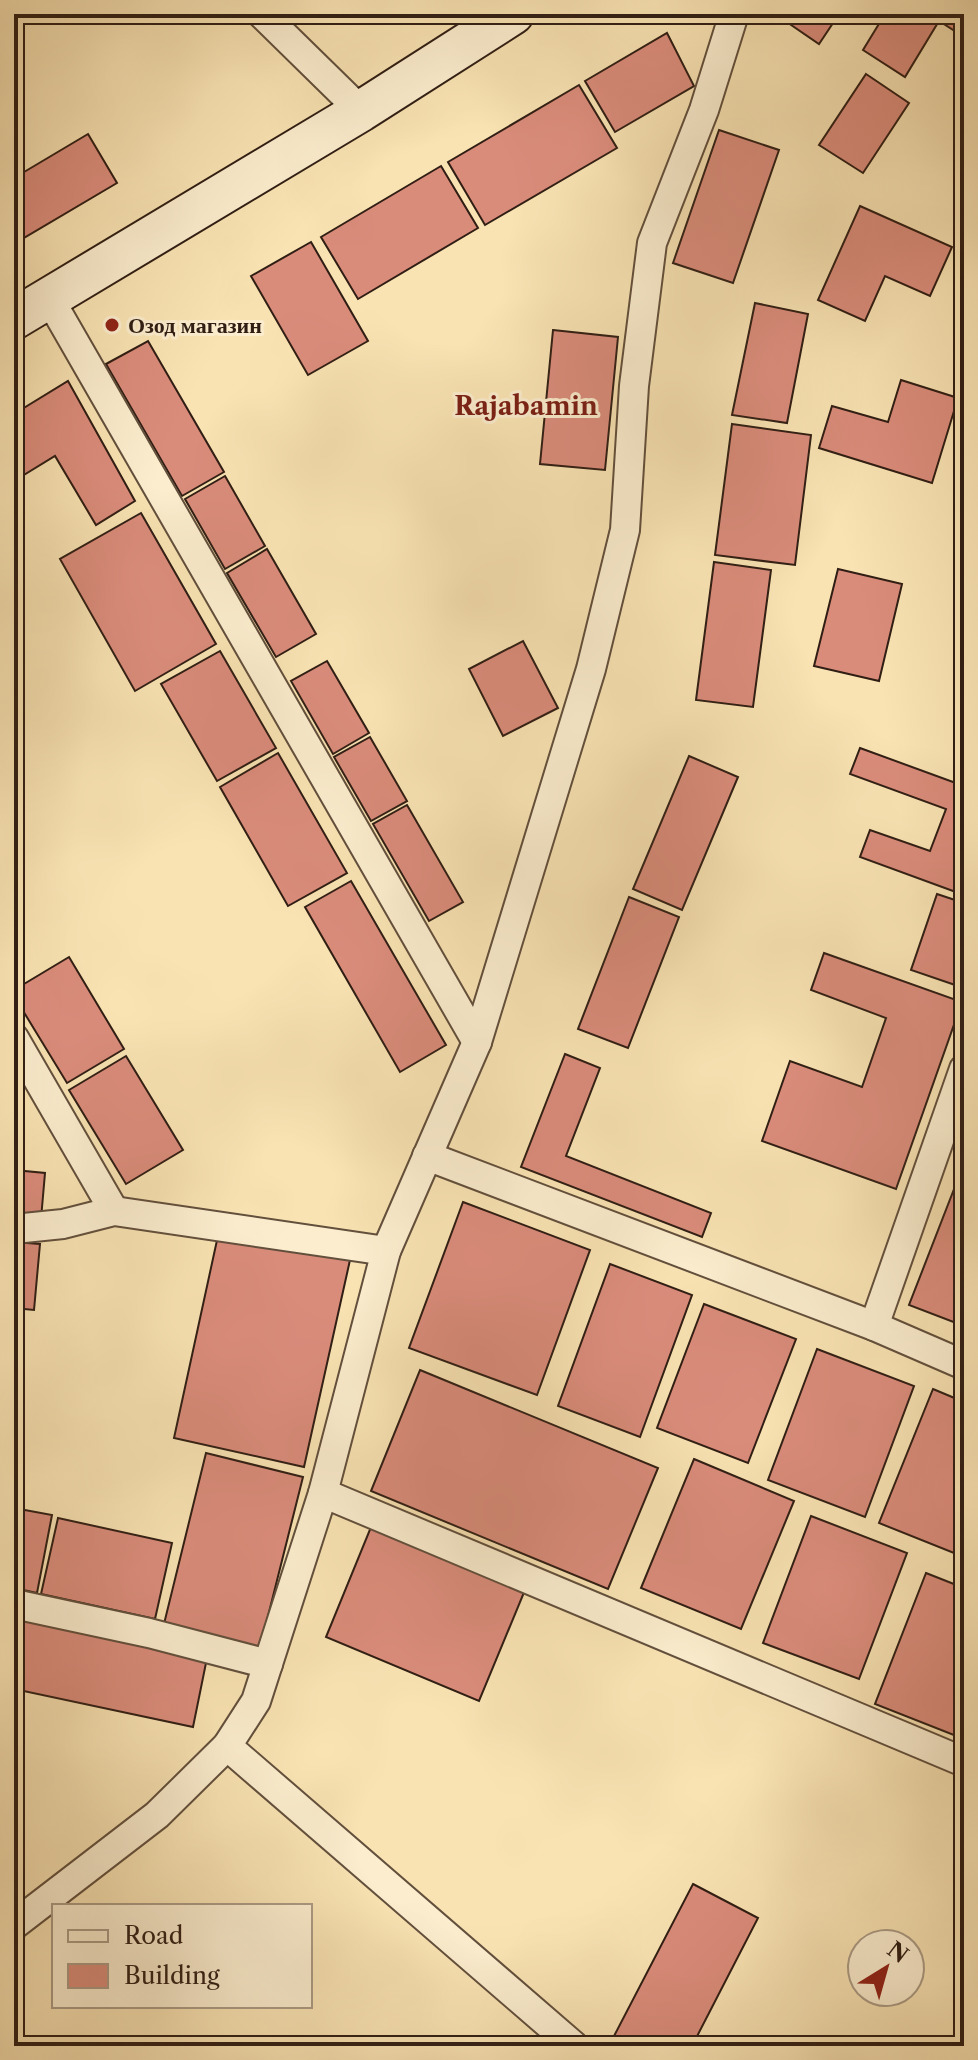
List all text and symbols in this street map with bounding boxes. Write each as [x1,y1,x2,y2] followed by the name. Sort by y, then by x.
[128,312,262,339] place label: Озод магазин
[103,316,121,334] marker: Озод магазин
[454,390,598,422] district label: Rajabamin
[52,1904,312,2008] legend
[124,1921,184,1950] text: Road
[846,1928,926,2008] north arrow
[882,1936,913,1969] text: N
[124,1961,220,1990] text: Building

